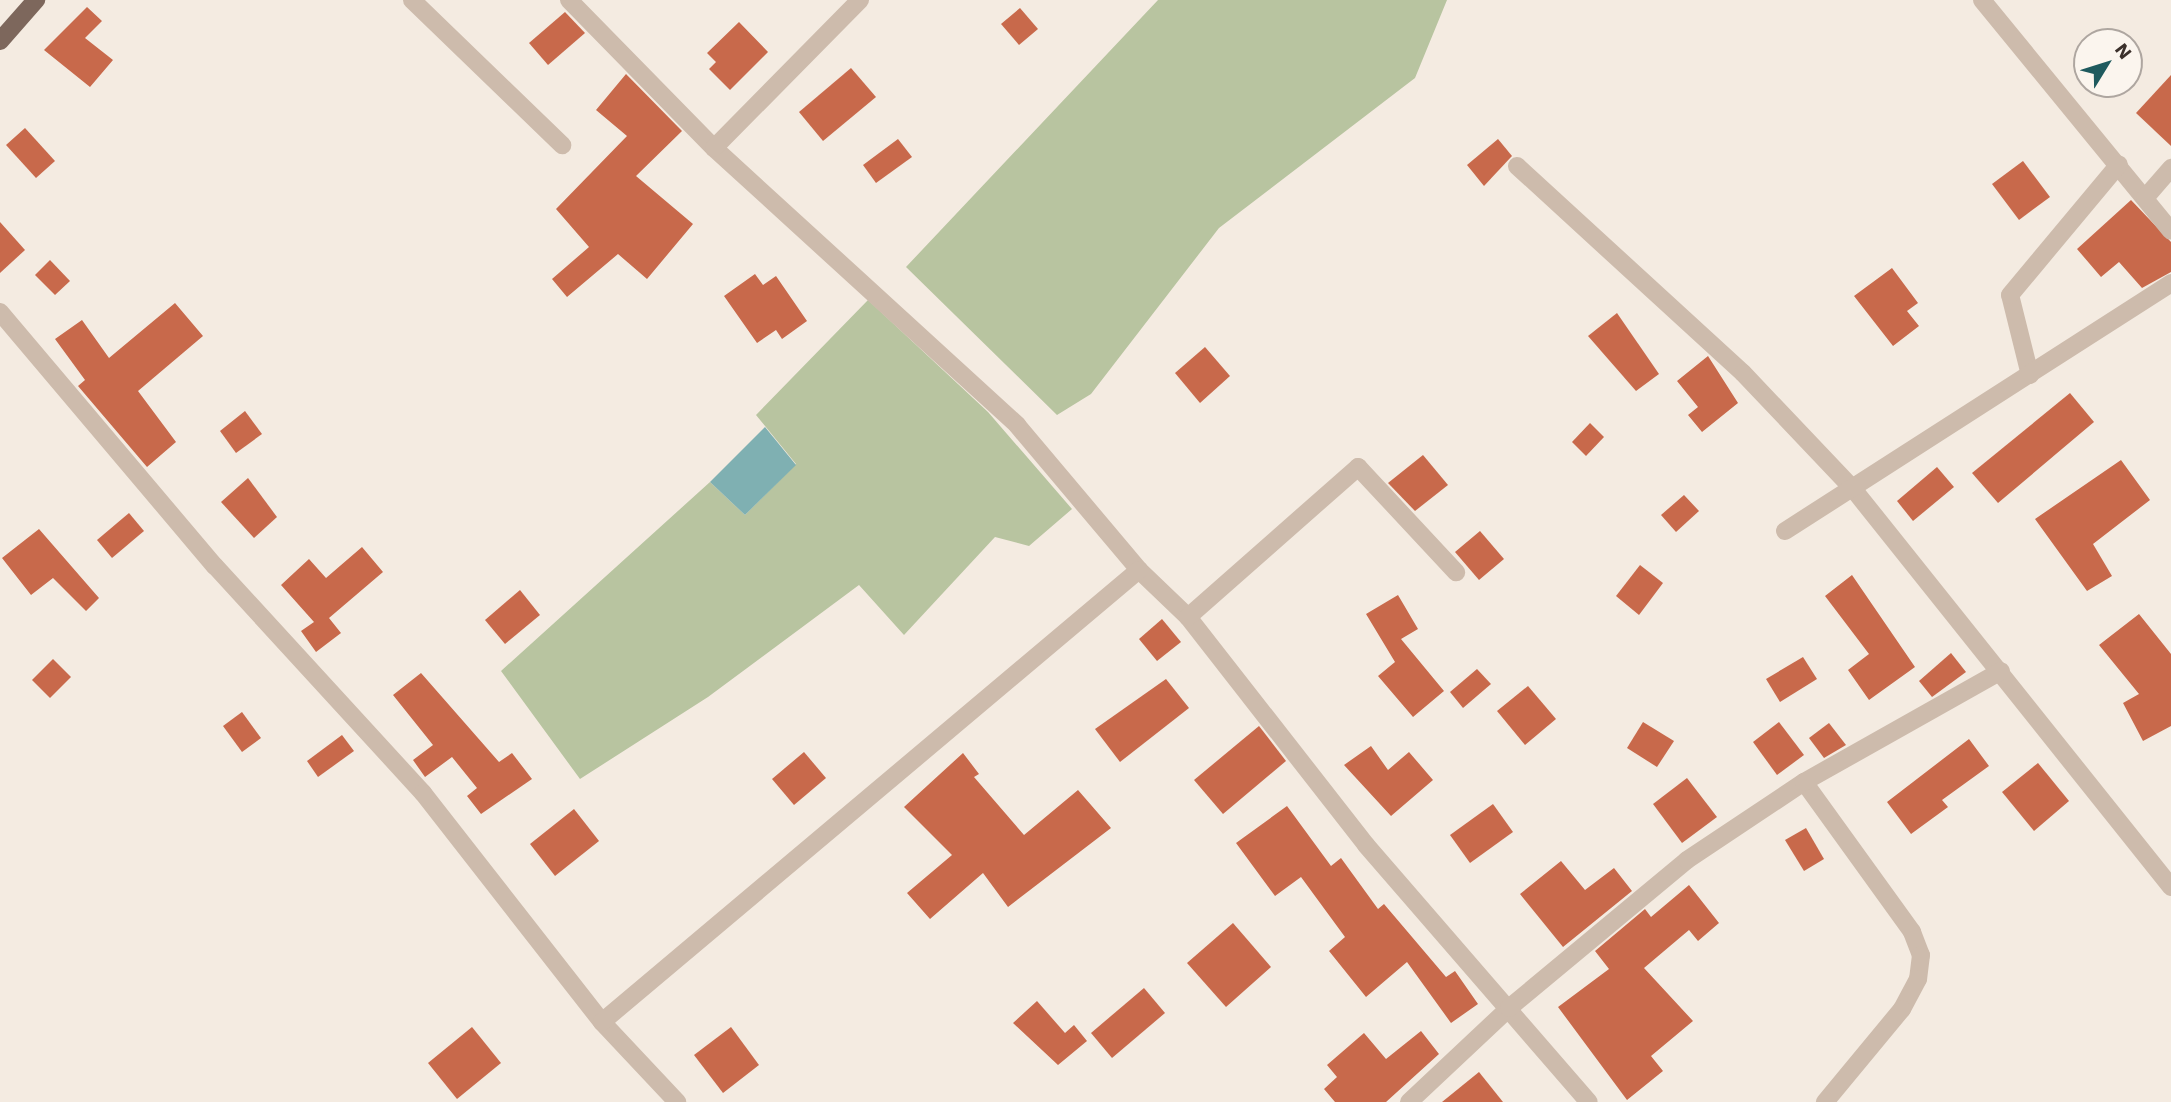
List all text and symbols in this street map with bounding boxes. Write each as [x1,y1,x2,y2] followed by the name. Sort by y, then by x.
[2073,28,2143,98] north arrow
[2110,38,2137,64] text: N

